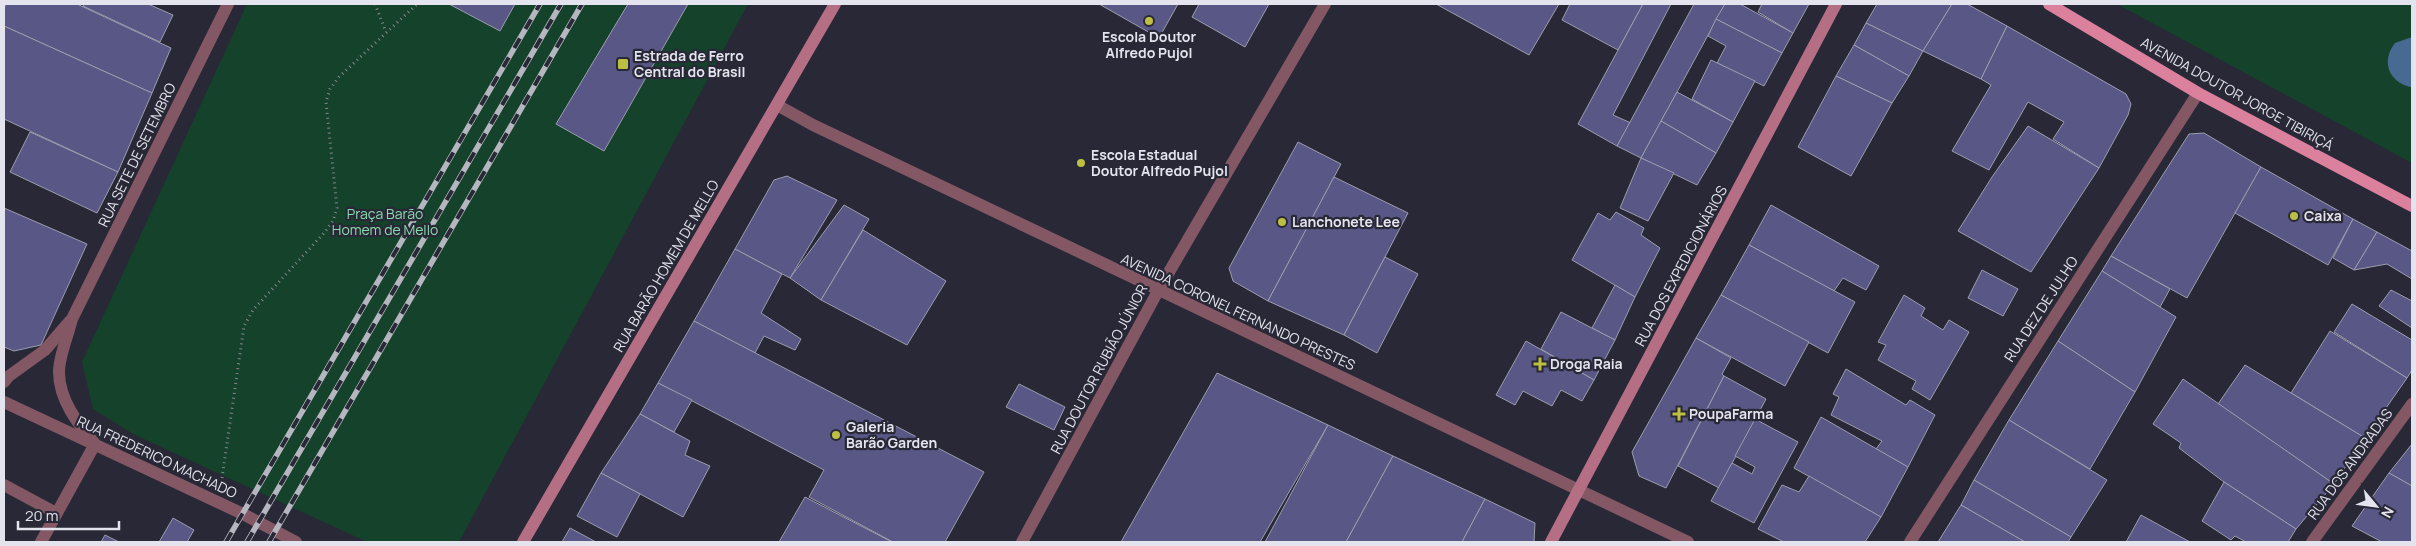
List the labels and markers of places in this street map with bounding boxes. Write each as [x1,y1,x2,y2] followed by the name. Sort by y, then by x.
[1143,15,1155,27] marker: Escola Doutor Alfredo Pujol
[1102,27,1197,62] place label: Escola Doutor Alfredo Pujol
[634,46,745,81] place label: Estrada de Ferro Central do Brasil
[616,57,630,71] marker: Estrada de Ferro Central do Brasil
[1091,145,1228,180] place label: Escola Estadual Doutor Alfredo Pujol
[1075,157,1087,169] marker: Escola Estadual Doutor Alfredo Pujol
[2304,206,2342,225] place label: Caixa
[2288,210,2300,222] marker: Caixa
[1292,212,1400,231] place label: Lanchonete Lee
[1276,216,1288,228] marker: Lanchonete Lee
[1550,354,1623,373] place label: Droga Raia
[1534,358,1546,370] marker: Droga Raia
[1689,404,1773,423] place label: PoupaFarma
[1673,408,1685,420] marker: PoupaFarma
[846,417,937,452] place label: Galeria Barão Garden
[830,429,842,441] marker: Galeria Barão Garden

